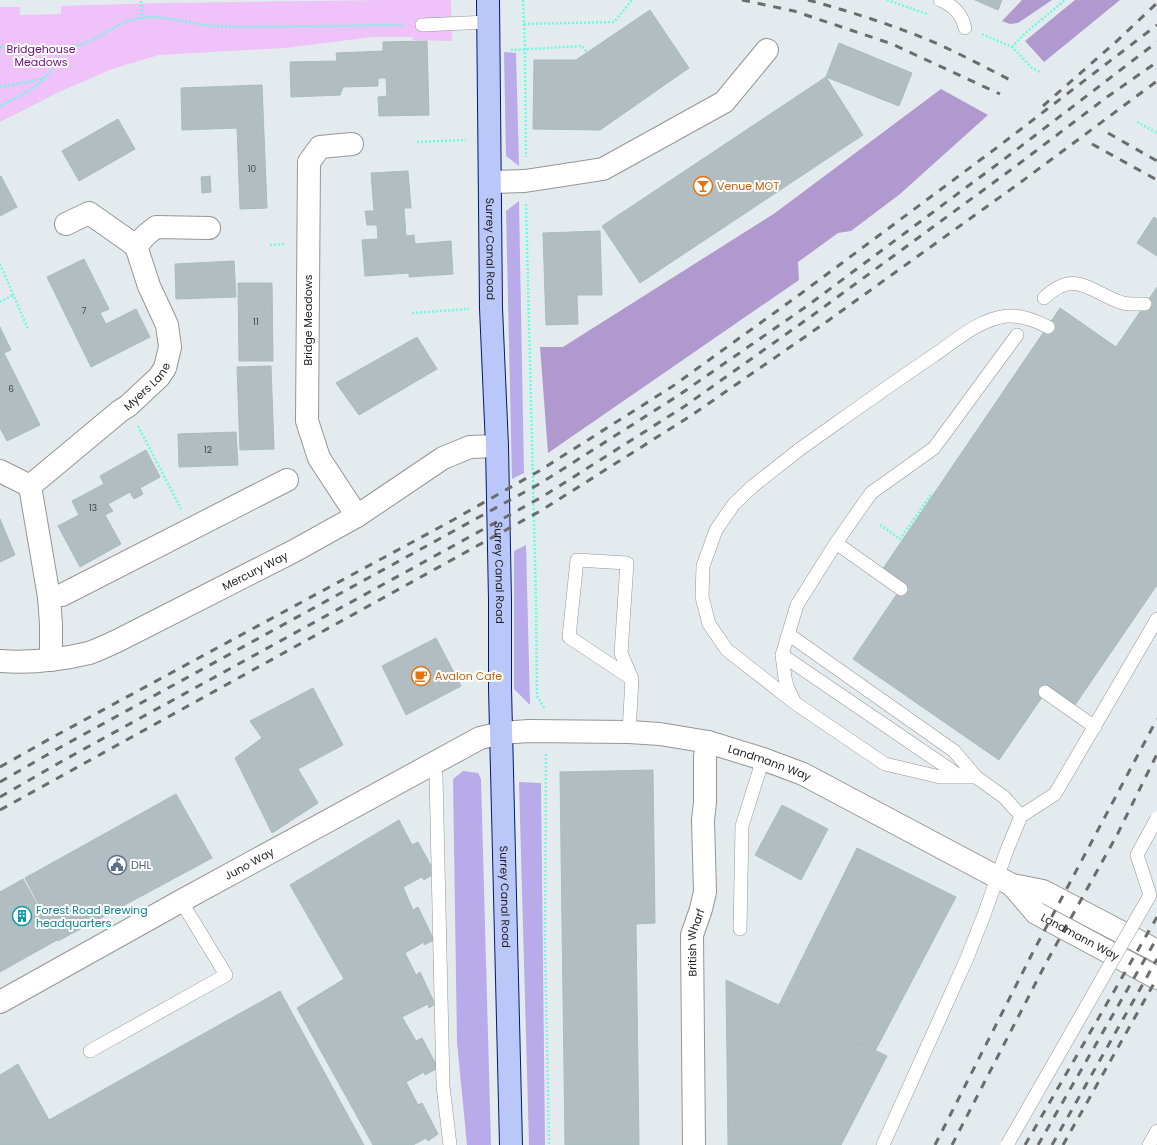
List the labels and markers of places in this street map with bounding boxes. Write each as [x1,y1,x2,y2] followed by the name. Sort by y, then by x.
[692,175,714,197] bar icon: Venue MOT
[717,178,779,194] place label: Venue MOT
[410,665,432,687] cafe icon: Avalon Cafe
[435,668,502,684] place label: Avalon Cafe
[106,854,128,876] public building icon: DHL
[131,857,151,873] place label: DHL
[36,902,148,931] place label: Forest Road Brewing headquarters
[11,905,33,927] building icon: Forest Road Brewing headquarters

